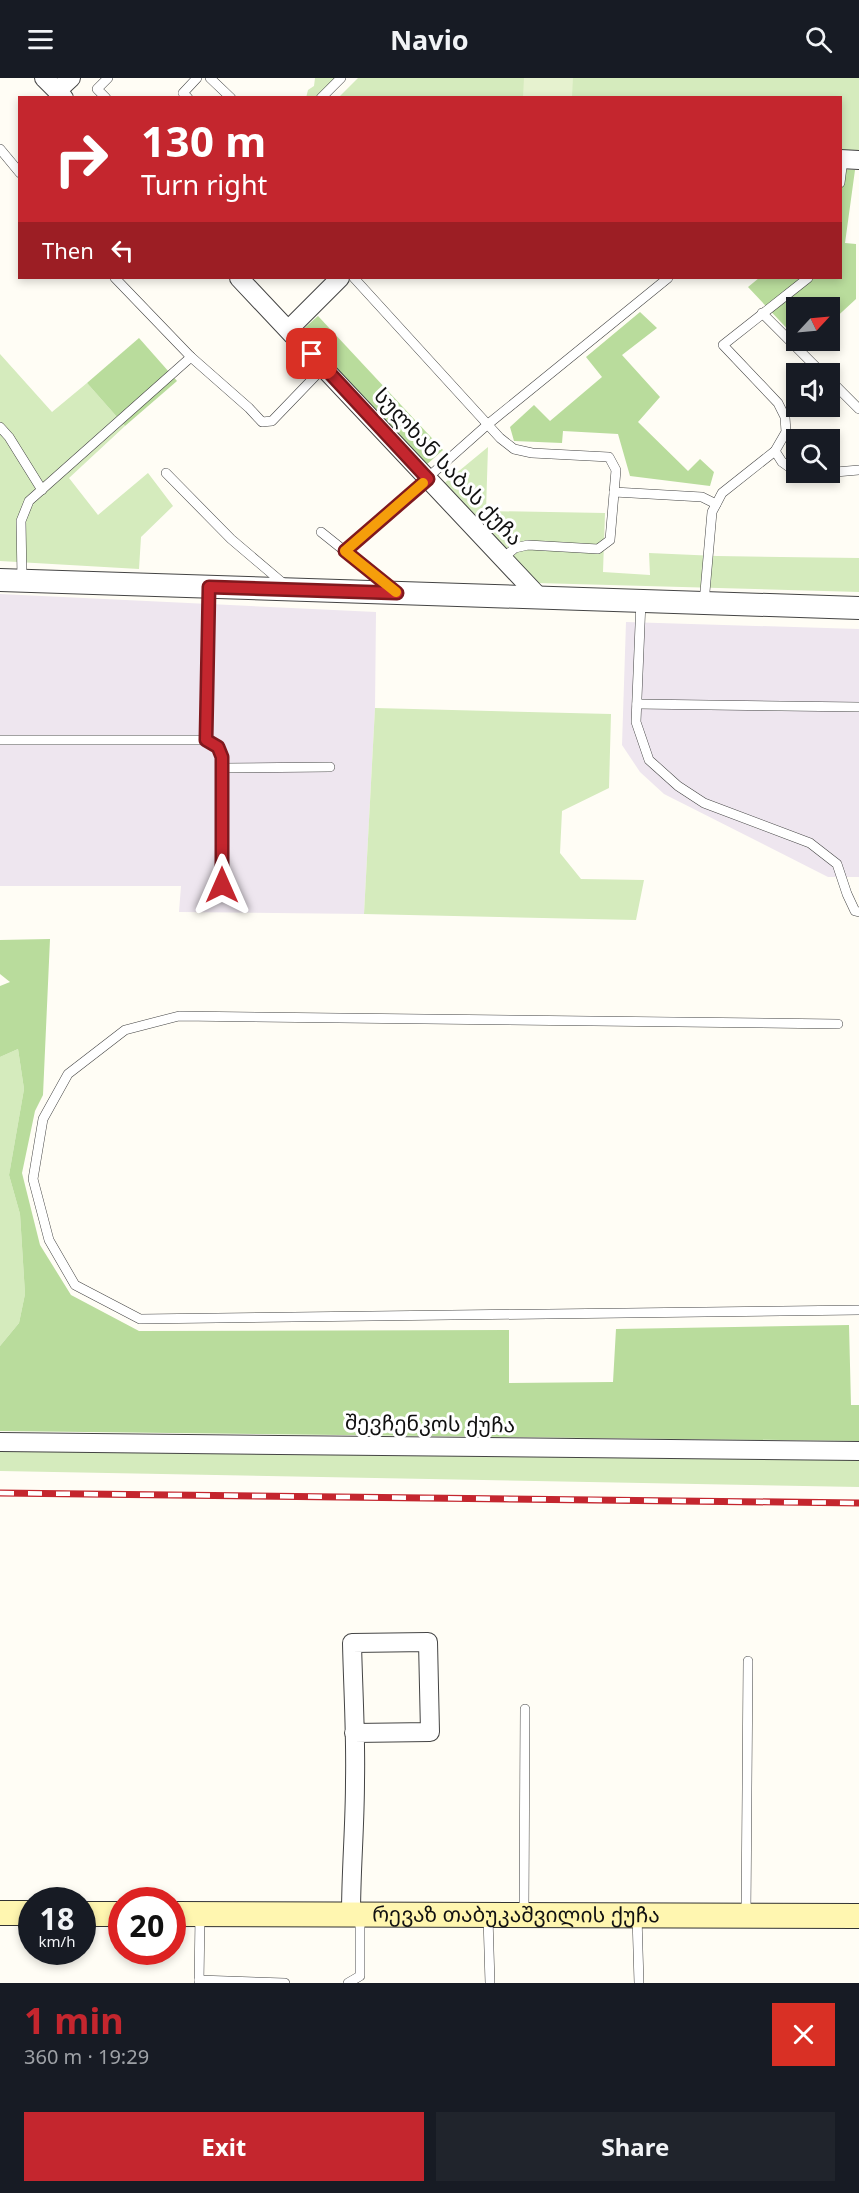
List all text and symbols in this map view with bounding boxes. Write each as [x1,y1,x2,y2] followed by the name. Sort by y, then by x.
[390,21,469,58] text: Navio
[24,23,57,56] icon: menu
[802,23,835,56] icon: search
[141,112,266,169] text: 130 m
[42,120,120,198] icon: right
[141,166,267,203] text: Turn right
[106,234,139,267] icon: left
[42,236,94,265] text: Then
[786,297,840,351] north arrow
[786,297,840,483] map controls
[286,328,337,379] pin
[295,337,328,370] icon: arrive
[786,363,840,417] button: sound
[368,381,529,551] street label: სულხან საბას ქუჩა
[786,429,840,483] button: search
[190,853,254,917] position arrow
[345,1408,515,1438] street label: შევჩენკოს ქუჩა
[108,1887,186,1965] speed limit sign: 20
[40,1898,74,1939] text: 18
[372,1900,660,1928] street label: რევაზ თაბუკაშვილის ქუჩა
[39,1931,75,1951] text: km/h
[24,1996,124,2045] text: 1 min
[772,2003,835,2066] button: close
[24,2043,149,2070] text: 360 m · 19:29
[24,2112,424,2181] button: Exit
[436,2112,835,2181] button: Share

